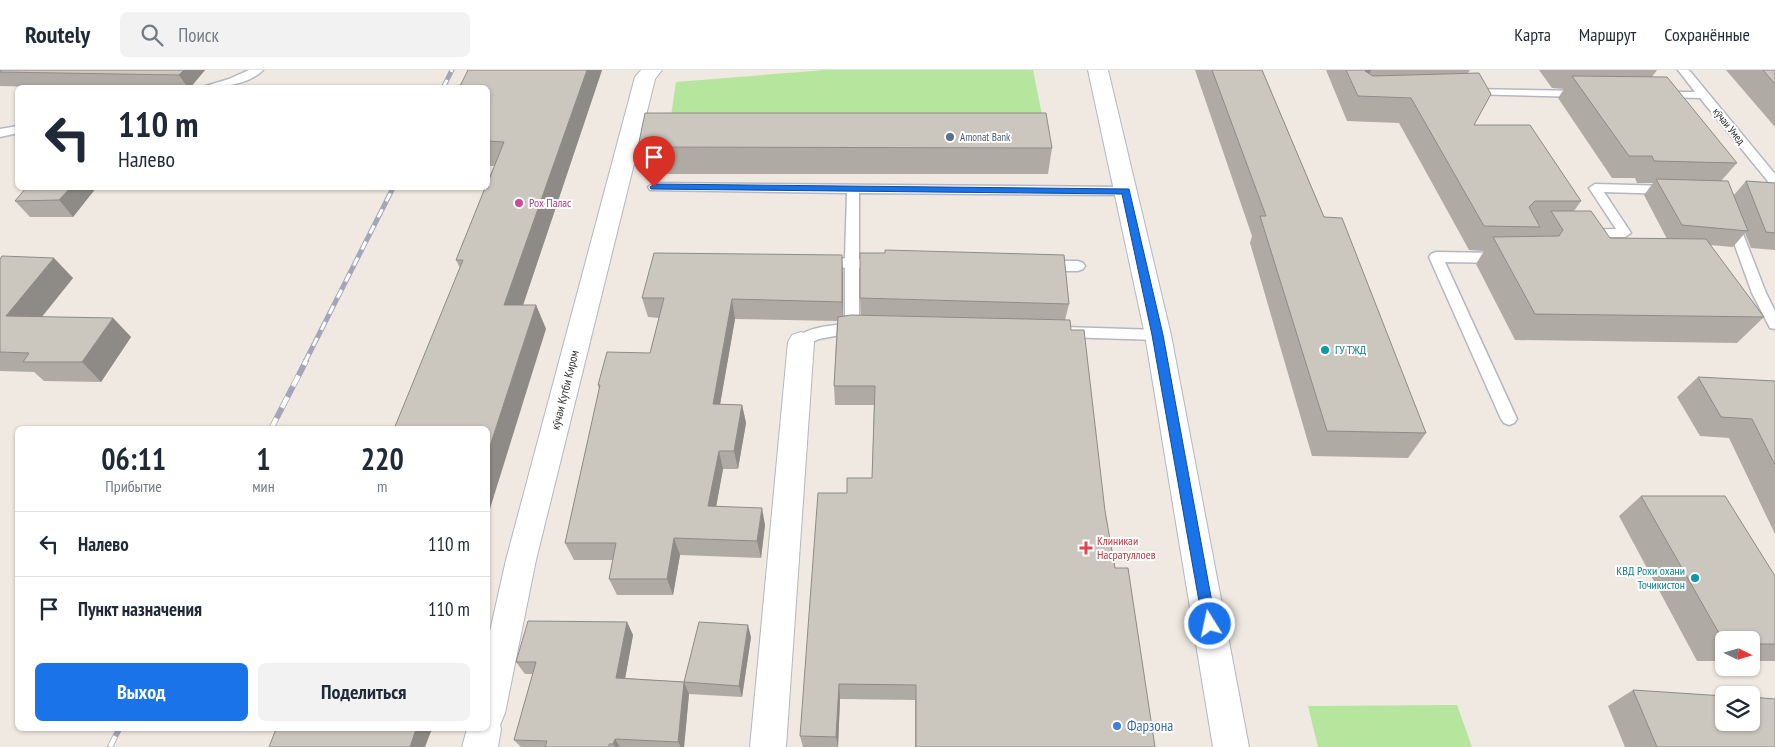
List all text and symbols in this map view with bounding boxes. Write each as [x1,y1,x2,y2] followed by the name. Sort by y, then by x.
[120,12,470,57] search box
[25,19,90,50] text: Routely
[138,21,166,49] icon: search
[178,23,219,47] text: Поиск
[1514,23,1551,46] text: Карта
[1579,23,1636,46] text: Маршрут
[1664,23,1750,46] text: Сохранённые
[118,101,199,147] text: 110 m
[35,105,100,170] icon: left
[1710,105,1748,147] street label: кӯчаи Умед
[960,130,1011,144] place label: Amonat Bank
[944,131,956,143] marker: Amonat Bank
[633,136,675,187] pin
[640,143,668,171] icon: arrive
[118,145,175,173] text: Налево
[529,195,572,210] place label: Рох Палас
[513,197,525,209] marker: Рох Палас
[1335,342,1367,357] place label: ГУ ТЖД
[1319,344,1331,356] marker: ГУ ТЖД
[547,348,582,431] street label: кӯчаи Кутби Киром
[101,439,166,478] text: 06:11
[256,439,271,478] text: 1
[361,439,404,478] text: 220
[105,476,162,496] text: Прибытие
[252,476,275,496] text: мин
[377,476,388,496] text: m
[35,530,63,558] icon: left
[78,532,129,556] text: Налево
[428,532,470,556] text: 110 m
[1097,533,1156,562] place label: Клиникаи Насратуллоев
[1079,541,1093,555] marker: Клиникаи Насратуллоев
[1616,563,1685,592] place label: КВД Рохи охани Точикистон
[1689,572,1701,584] marker: КВД Рохи охани Точикистон
[35,595,63,623] icon: arrive
[78,597,202,621] text: Пункт назначения
[428,597,470,621] text: 110 m
[1183,597,1235,649] position arrow
[1715,631,1760,676] north arrow
[1715,631,1760,731] map controls
[35,663,248,721] button: Выход
[258,663,470,721] button: Поделиться
[1715,686,1760,731] button: layers
[1127,716,1173,735] place label: Фарзона
[1111,720,1123,732] marker: Фарзона

